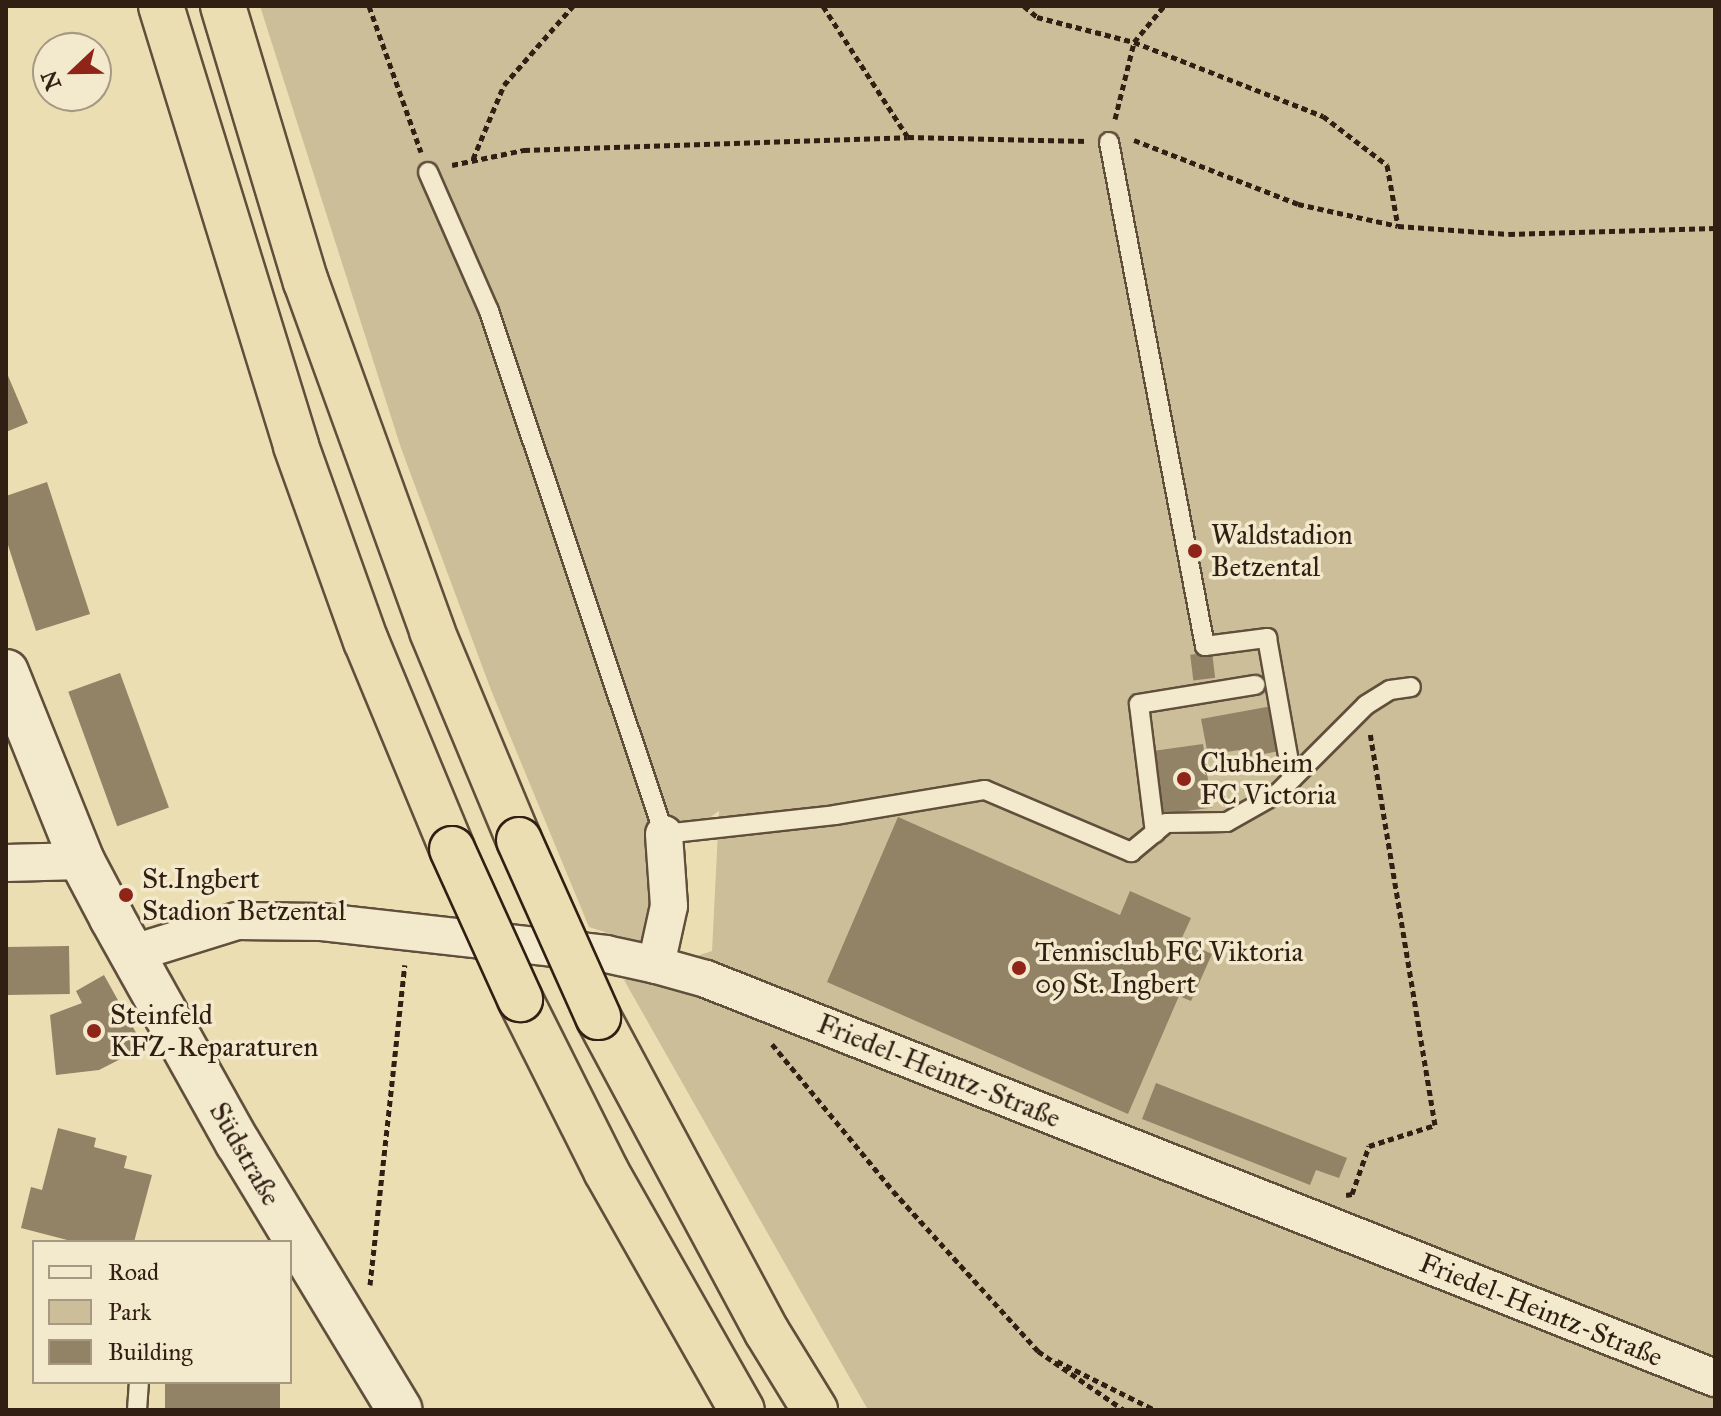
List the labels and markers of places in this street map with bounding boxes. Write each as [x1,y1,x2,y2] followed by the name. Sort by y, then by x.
[1211,518,1353,584] place label: Waldstadion Betzental
[1186,542,1204,560] marker: Waldstadion Betzental
[1200,746,1336,812] place label: Clubheim FC Victoria
[1175,770,1193,788] marker: Clubheim FC Victoria
[142,862,346,928] place label: St.Ingbert Stadion Betzental
[117,886,135,904] marker: St.Ingbert Stadion Betzental
[1035,935,1303,1001] place label: Tennisclub FC Viktoria 09 St. Ingbert
[1010,959,1028,977] marker: Tennisclub FC Viktoria 09 St. Ingbert
[110,998,318,1064] place label: Steinfeld KFZ-Reparaturen
[85,1022,103,1040] marker: Steinfeld KFZ-Reparaturen

